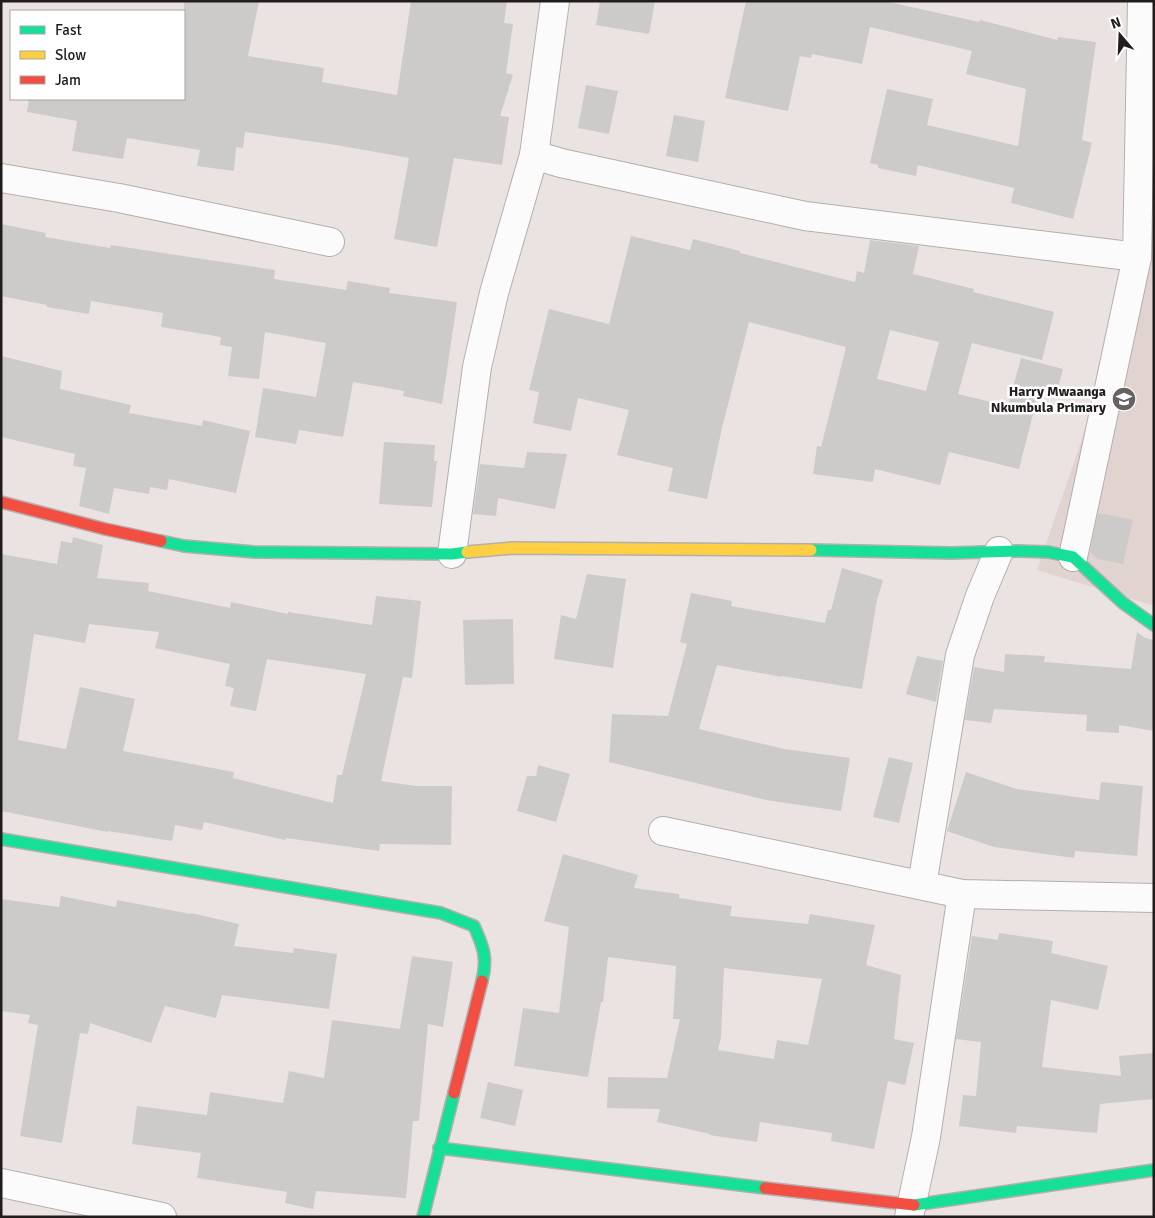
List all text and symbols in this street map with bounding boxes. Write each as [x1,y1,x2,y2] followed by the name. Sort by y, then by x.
[10,10,185,100] legend
[1095,10,1145,60] north arrow
[1109,14,1123,33] text: N
[55,21,82,39] text: Fast
[55,46,86,64] text: Slow
[55,71,81,89] text: Jam
[991,383,1106,416] place label: Harry Mwaanga Nkumbula Primary
[1111,386,1137,412] school or university icon: Harry Mwaanga Nkumbula Primary

